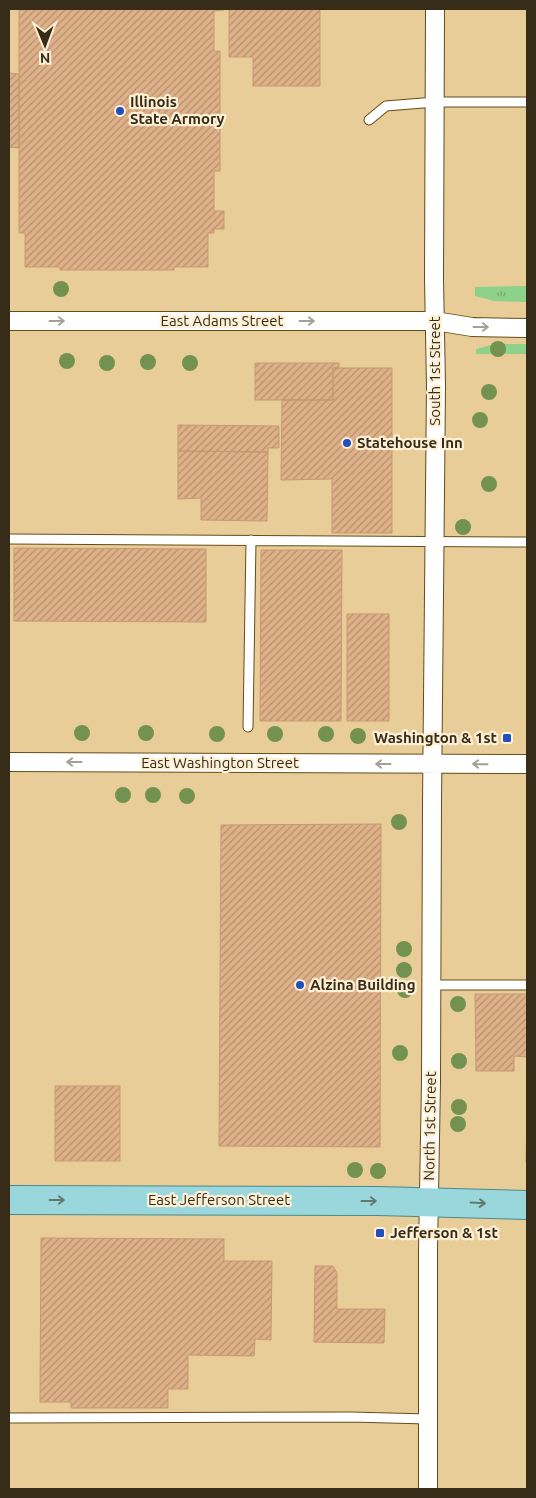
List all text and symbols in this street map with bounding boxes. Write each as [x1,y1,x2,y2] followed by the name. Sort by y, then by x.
[20,20,70,70] north arrow
[40,50,51,66] text: N
[130,93,225,127] place label: Illinois State Armory
[114,105,126,117] marker: Illinois State Armory
[161,312,284,329] street label: East Adams Street
[49,316,65,326] one-way arrow
[299,316,315,326] one-way arrow
[426,316,443,426] street label: South 1st Street
[472,322,489,332] one-way arrow
[357,434,463,451] place label: Statehouse Inn
[341,437,353,449] marker: Statehouse Inn
[374,729,498,746] place label: Washington & 1st
[501,732,513,744] marker: Washington & 1st
[141,754,299,771] street label: East Washington Street
[66,757,82,767] one-way arrow
[376,759,392,769] one-way arrow
[472,759,488,769] one-way arrow
[310,976,415,993] place label: Alzina Building
[294,979,306,991] marker: Alzina Building
[420,1071,439,1181] street label: North 1st Street
[148,1191,290,1208] street label: East Jefferson Street
[49,1195,65,1205] one-way arrow
[360,1196,377,1206] one-way arrow
[469,1199,485,1208] one-way arrow
[390,1224,498,1241] place label: Jefferson & 1st
[374,1227,386,1239] marker: Jefferson & 1st

